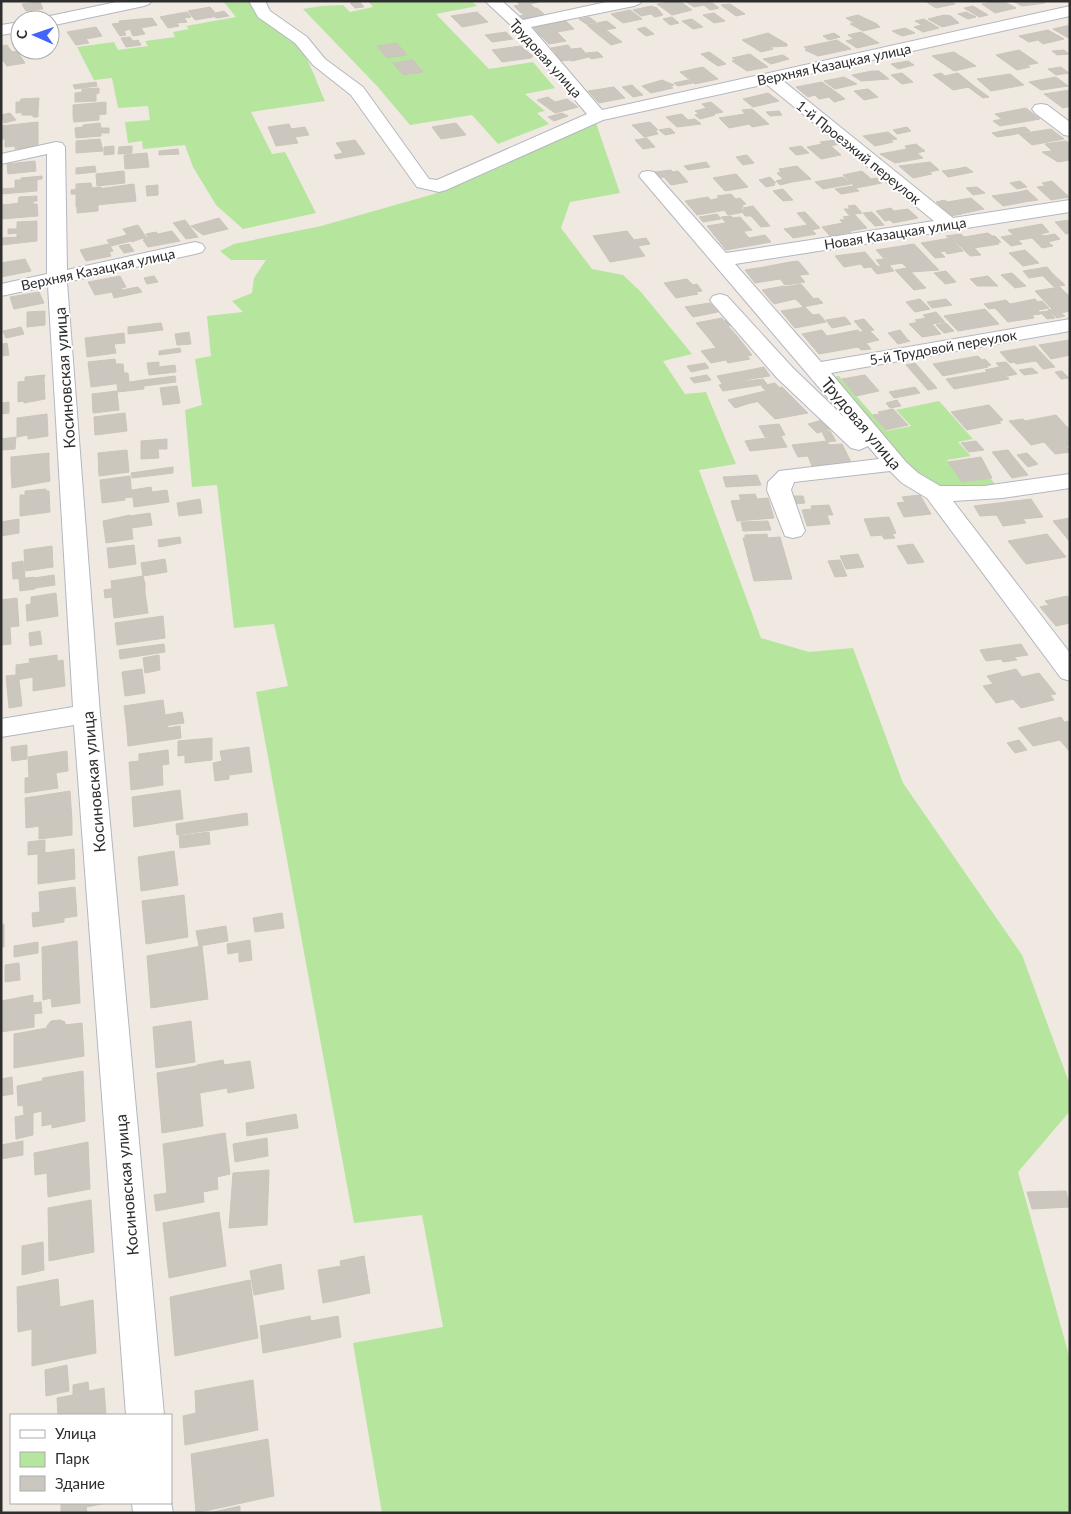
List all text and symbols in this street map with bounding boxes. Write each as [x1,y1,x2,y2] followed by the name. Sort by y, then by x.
[10,10,60,60] north arrow
[506,15,586,101] street label: Трудовая улица
[13,29,30,39] text: С
[755,39,913,89] street label: Верхняя Казацкая улица
[793,96,925,208] street label: 1-й Проезжий переулок
[823,213,967,253] street label: Новая Казацкая улица
[19,244,177,294] street label: Верхняя Казацкая улица
[50,307,78,449] street label: Косиновская улица
[868,326,1019,368] street label: 5-й Трудовой переулок
[818,373,906,473] street label: Трудовая улица
[77,711,109,853] street label: Косиновская улица
[110,1114,142,1256] street label: Косиновская улица
[10,1414,172,1504] legend
[55,1424,96,1442] text: Улица
[55,1449,90,1467] text: Парк
[55,1474,105,1492] text: Здание

